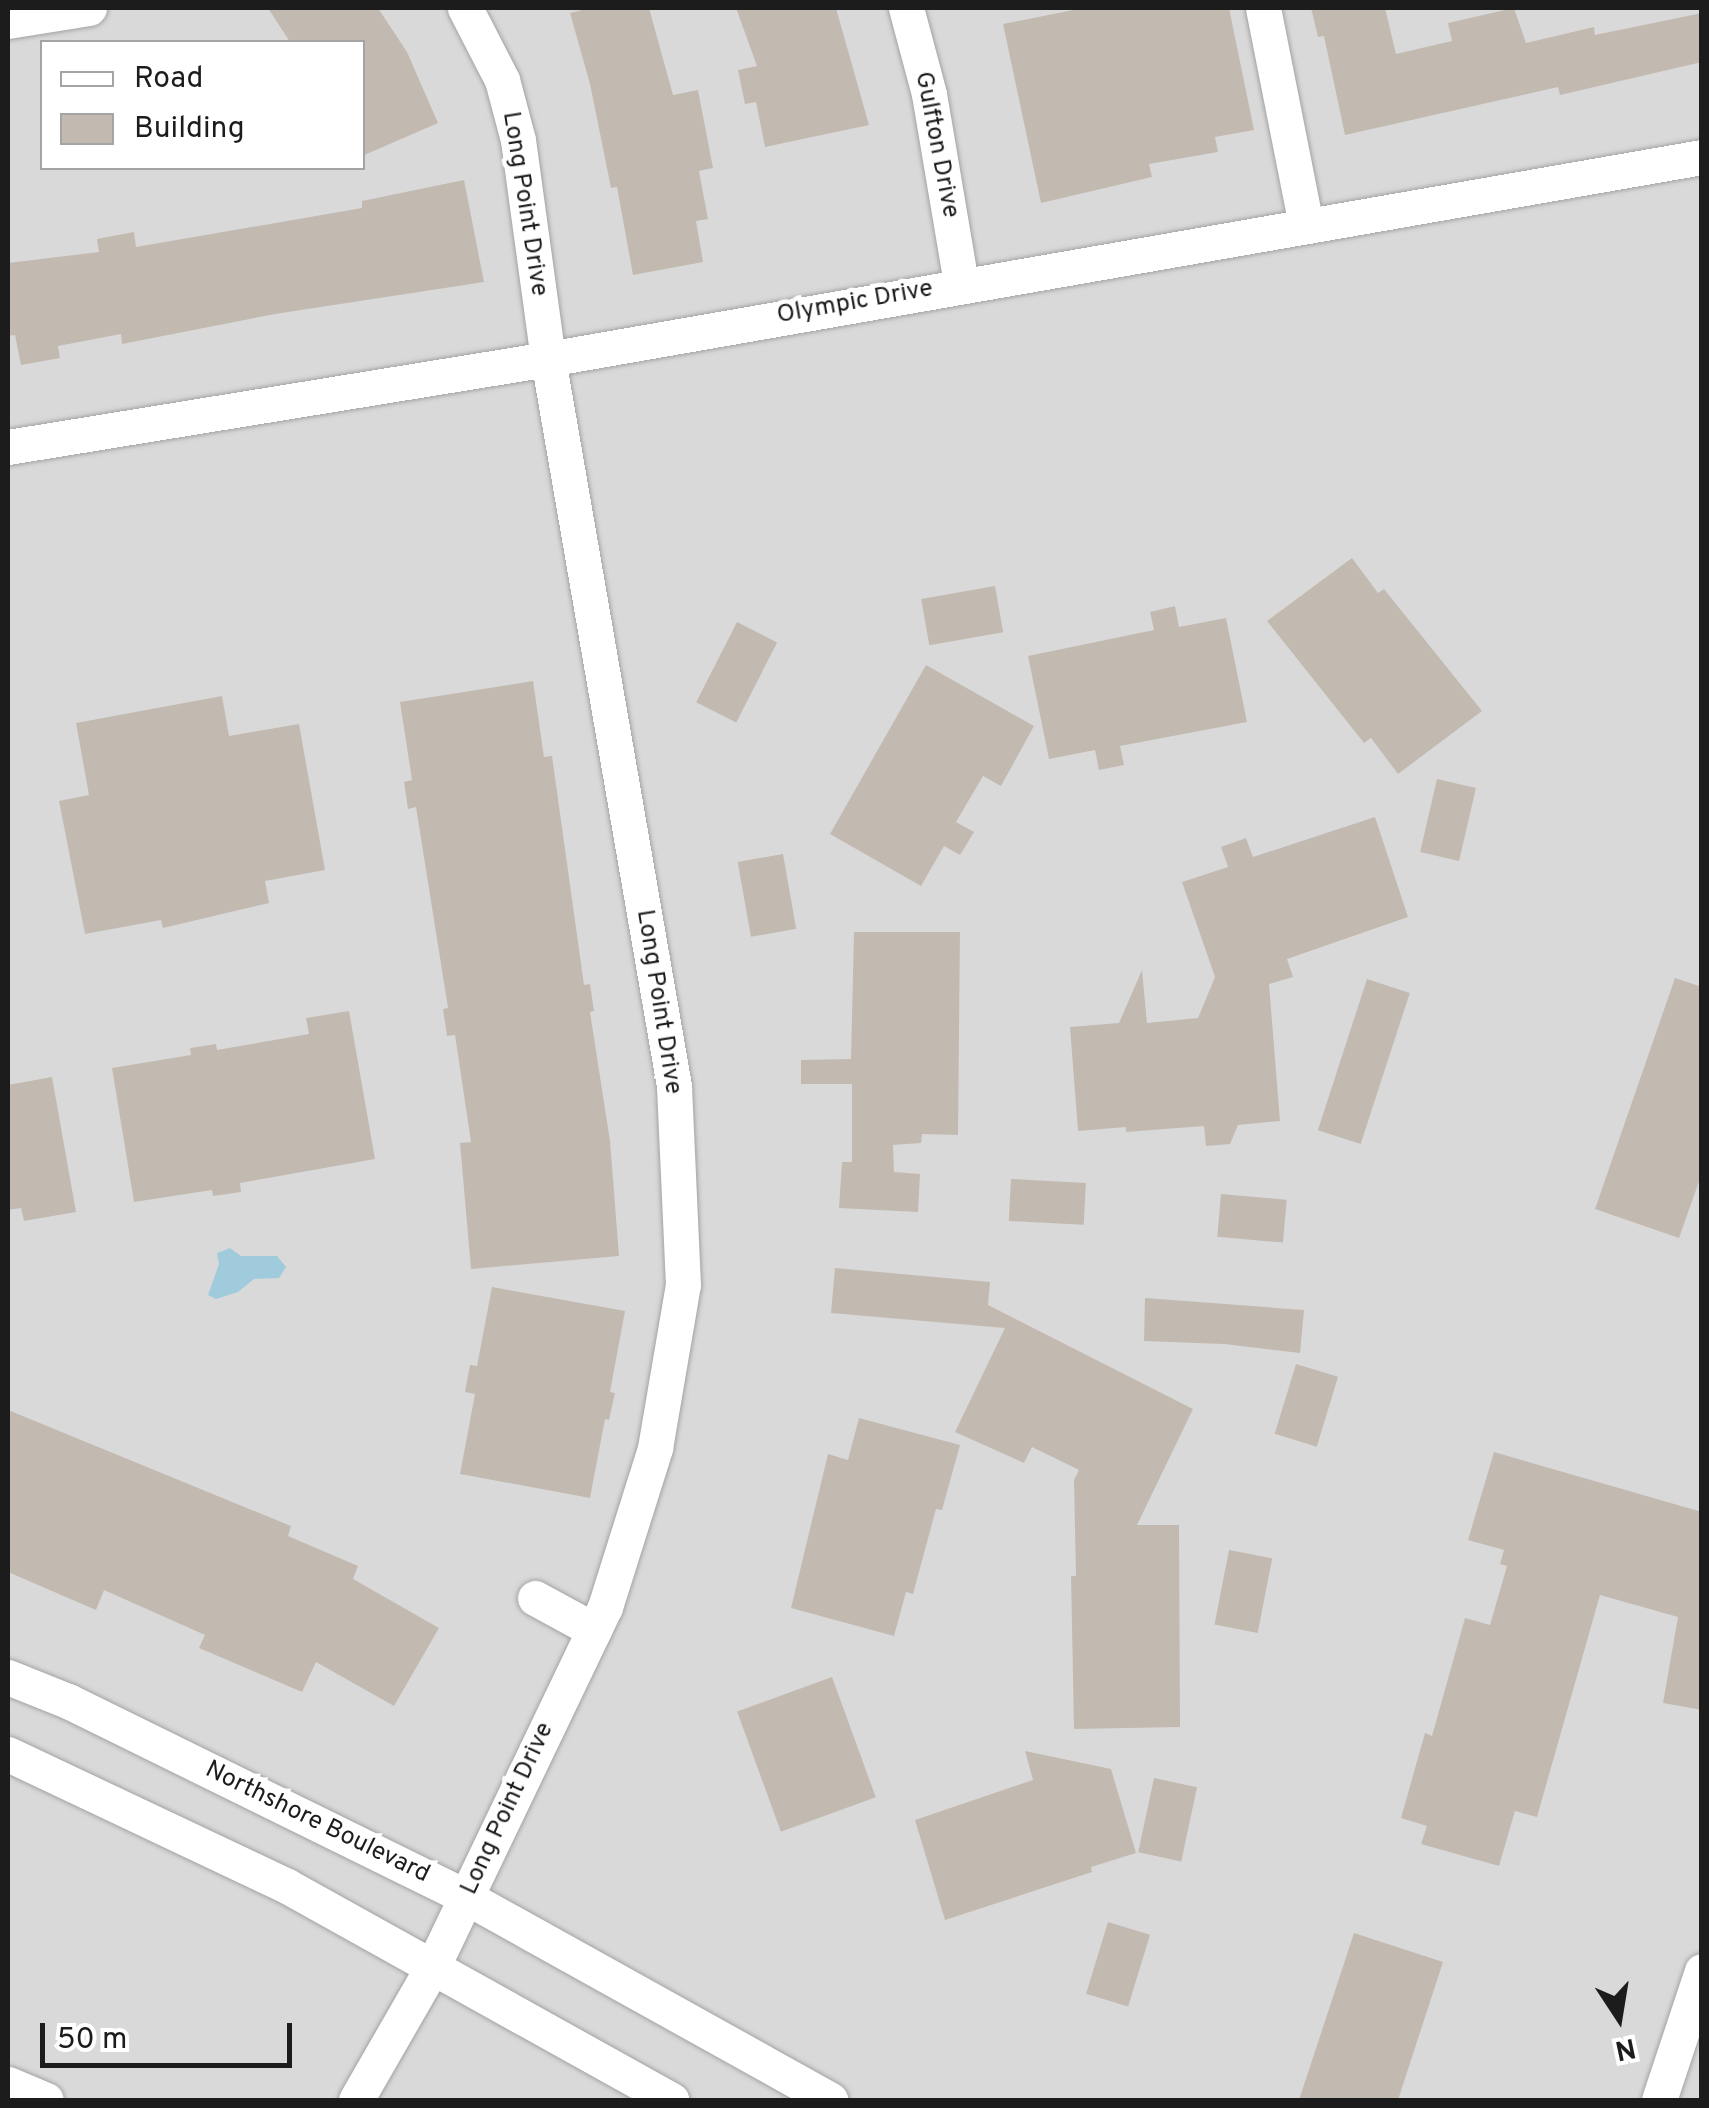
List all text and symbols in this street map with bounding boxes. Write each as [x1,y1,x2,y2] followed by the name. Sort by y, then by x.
[40,40,365,170] legend
[134,61,203,98] text: Road
[907,69,965,221] street label: Gulfton Drive
[495,110,553,298] street label: Long Point Drive
[134,111,245,148] text: Building
[775,275,935,331] street label: Olympic Drive
[629,908,687,1096] street label: Long Point Drive
[455,1718,561,1900] street label: Long Point Drive
[200,1756,434,1890] street label: Northshore Boulevard
[1569,1968,1669,2068] north arrow
[45,2003,298,2065] scale bar
[57,2022,127,2059] text: 50 m
[1612,2028,1639,2067] text: N

